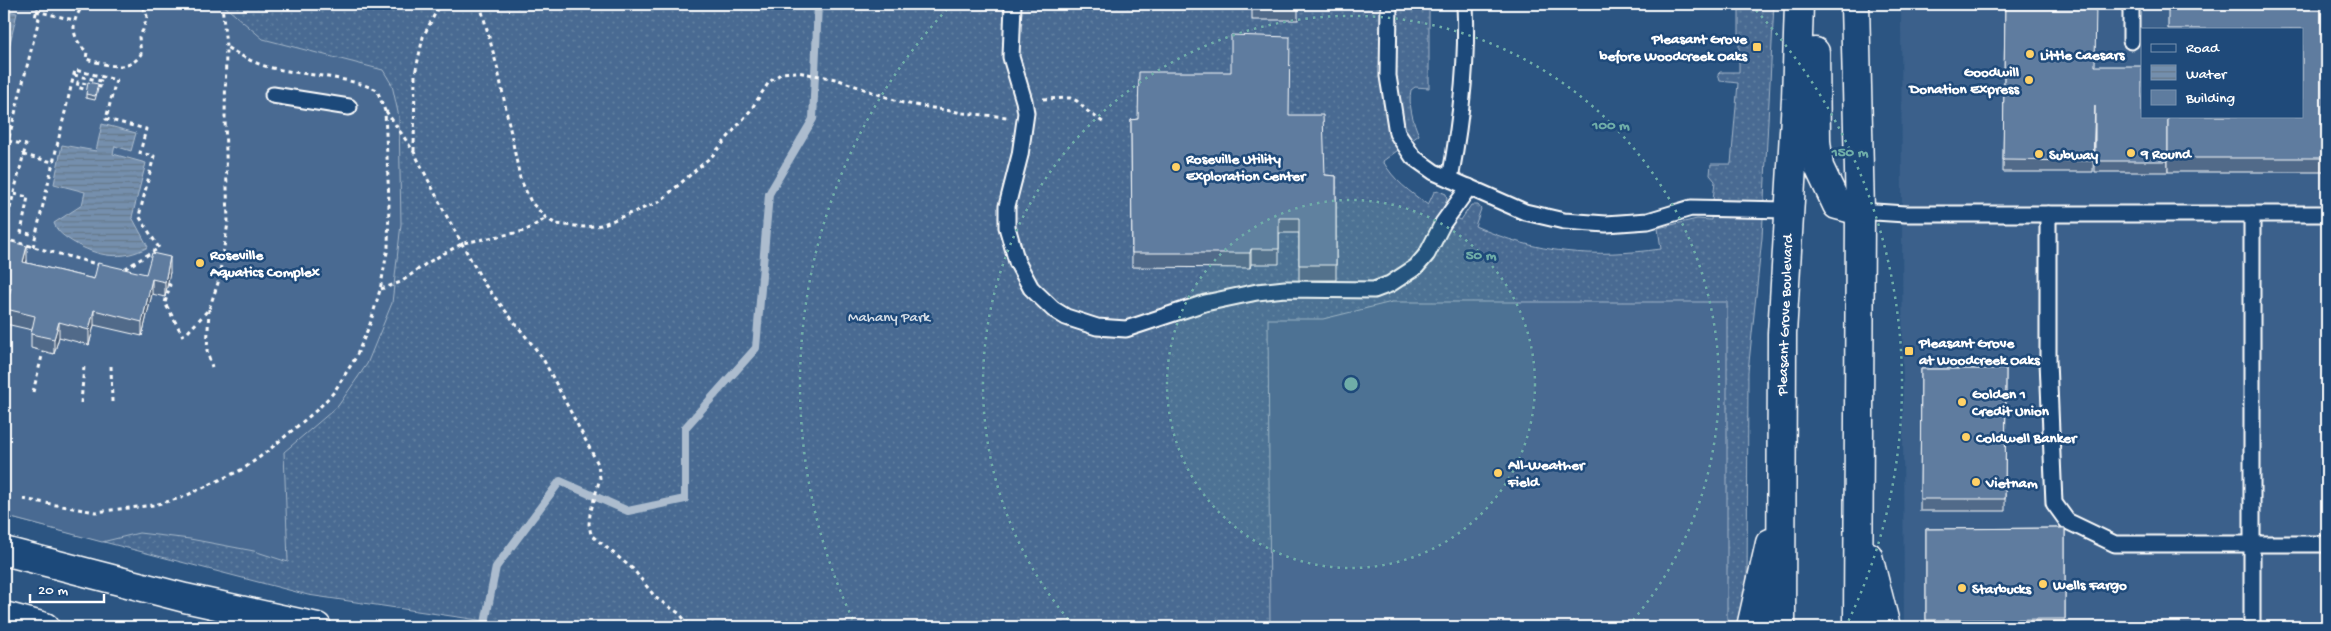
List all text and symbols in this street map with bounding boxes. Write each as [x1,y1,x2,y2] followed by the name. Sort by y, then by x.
[2141,28,2304,118] legend
[1599,31,1748,66] place label: Pleasant Grove before Woodcreek Oaks
[2186,40,2220,58] text: Road
[1751,41,1763,53] marker: Pleasant Grove before Woodcreek Oaks
[2040,47,2126,65] place label: Little Caesars
[2024,48,2036,60] marker: Little Caesars
[1907,64,2020,99] place label: Goodwill Donation Express
[2186,66,2228,84] text: Water
[2023,74,2035,86] marker: Goodwill Donation Express
[2185,90,2235,108] text: Building
[1591,117,1630,135] text: 100 m
[1831,144,1869,162] text: 150 m
[2140,146,2193,164] place label: 9 Round
[2049,147,2099,165] place label: Subway
[2125,147,2137,159] marker: 9 Round
[2033,148,2045,160] marker: Subway
[1185,151,1307,186] place label: Roseville Utility Exploration Center
[1170,161,1182,173] marker: Roseville Utility Exploration Center
[1774,233,1798,397] street label: Pleasant Grove Boulevard
[209,247,320,282] place label: Roseville Aquatics Complex
[1466,247,1497,265] text: 50 m
[194,257,206,269] marker: Roseville Aquatics Complex
[848,309,931,327] park label: Mahany Park
[1918,335,2041,370] place label: Pleasant Grove at Woodcreek Oaks
[1903,345,1915,357] marker: Pleasant Grove at Woodcreek Oaks
[1342,375,1360,393] centre of rings
[1971,386,2050,421] place label: Golden 1 Credit Union
[1956,396,1968,408] marker: Golden 1 Credit Union
[1975,430,2078,448] place label: Coldwell Banker
[1960,431,1972,443] marker: Coldwell Banker
[1507,457,1586,492] place label: All-Weather Field
[1492,467,1504,479] marker: All-Weather Field
[1985,475,2038,493] place label: Vietnam
[1970,476,1982,488] marker: Vietnam
[30,571,104,603] scale bar
[2052,577,2127,595] place label: Wells Fargo
[2037,578,2049,590] marker: Wells Fargo
[1972,581,2032,599] place label: Starbucks
[38,582,68,600] text: 20 m
[1956,582,1968,594] marker: Starbucks

